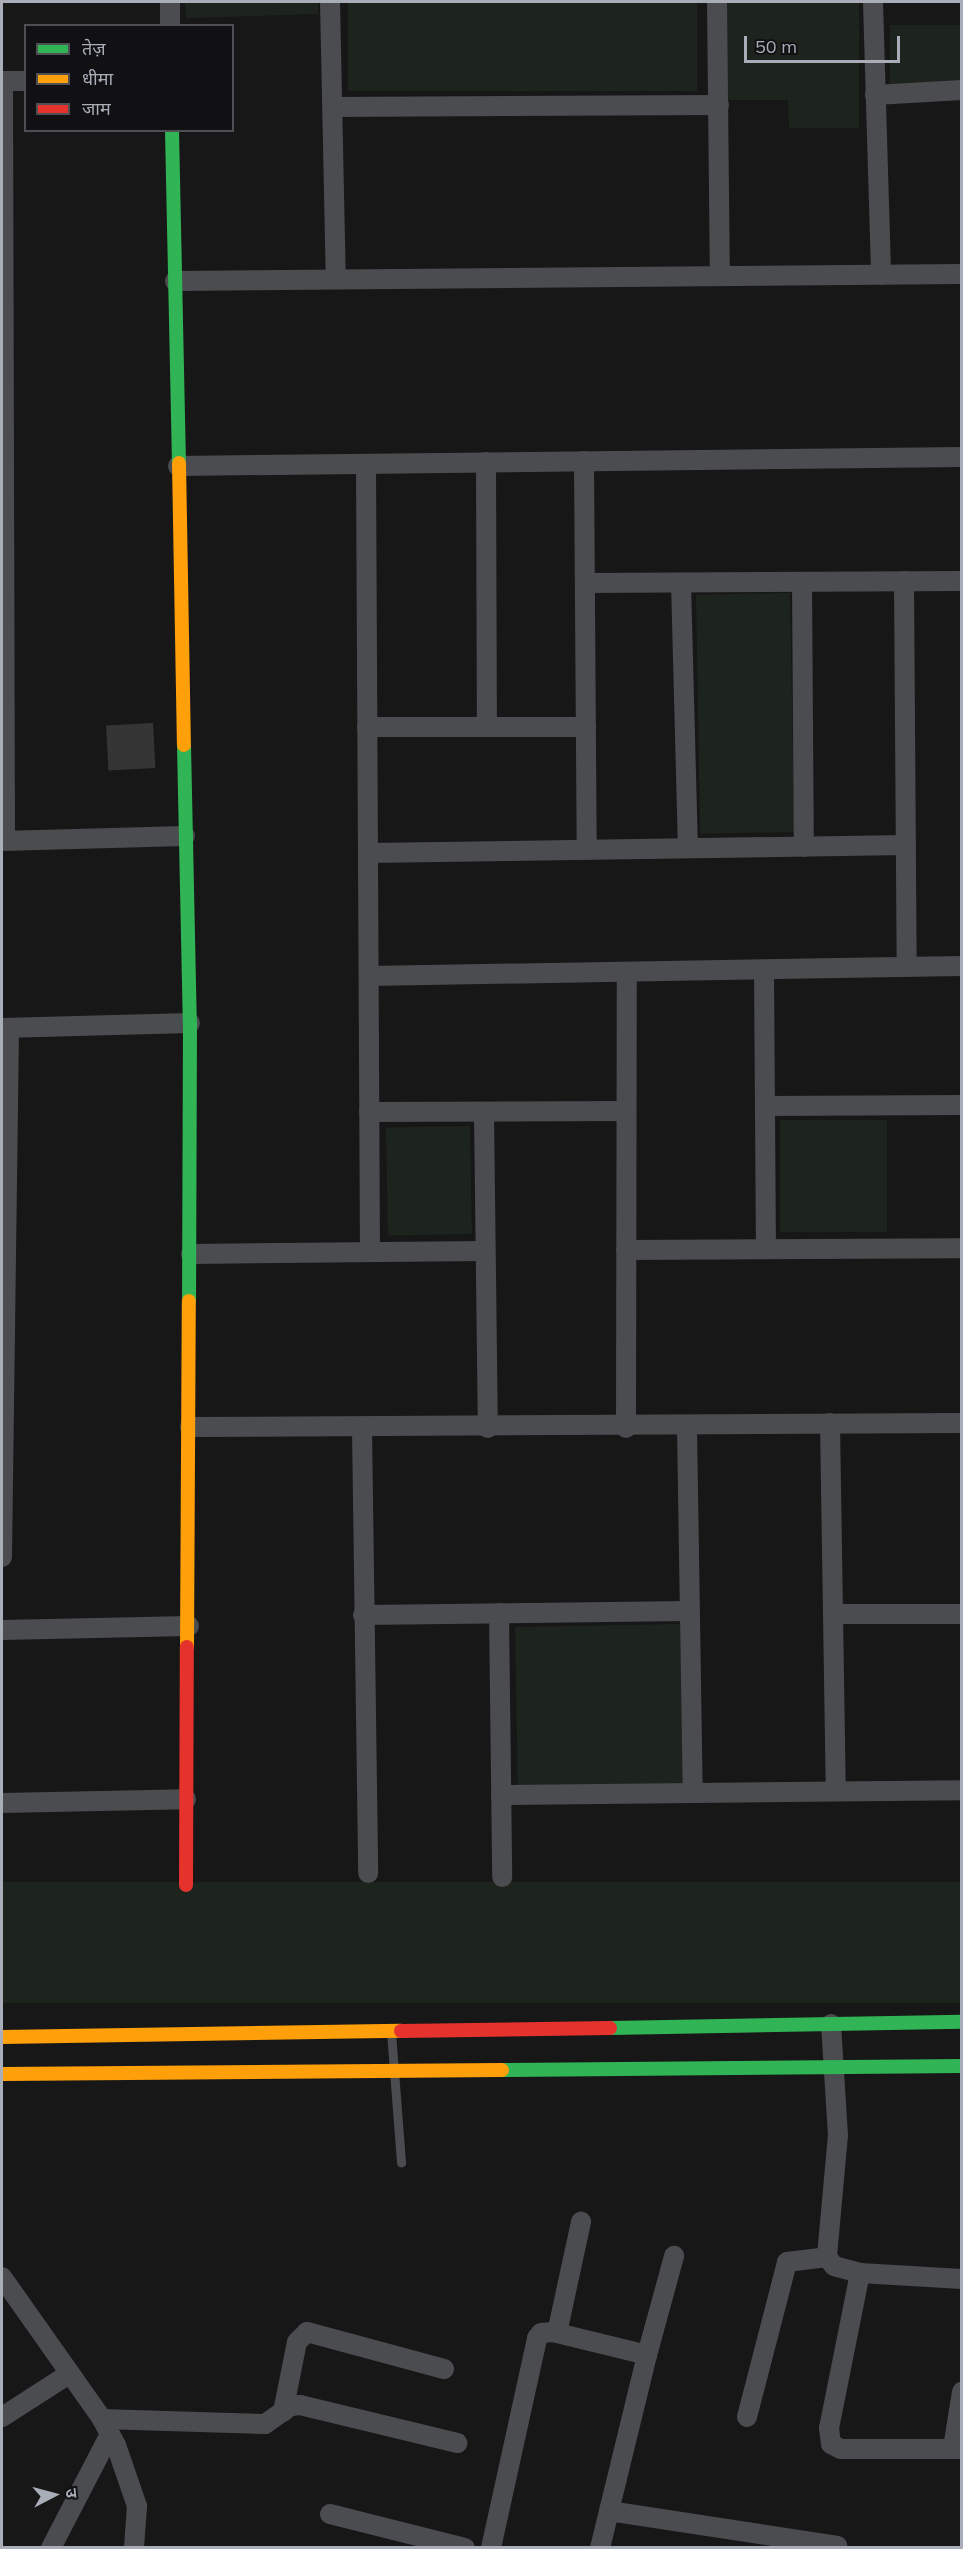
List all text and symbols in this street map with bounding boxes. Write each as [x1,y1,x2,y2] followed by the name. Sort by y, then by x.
[24,24,234,132] legend
[747,24,903,62] scale bar
[755,35,797,58] text: 50 m
[82,37,106,60] text: तेज़
[82,67,113,90] text: धीमा
[82,97,111,120] text: जाम
[24,2465,84,2525] north arrow
[61,2487,82,2499] text: उ

